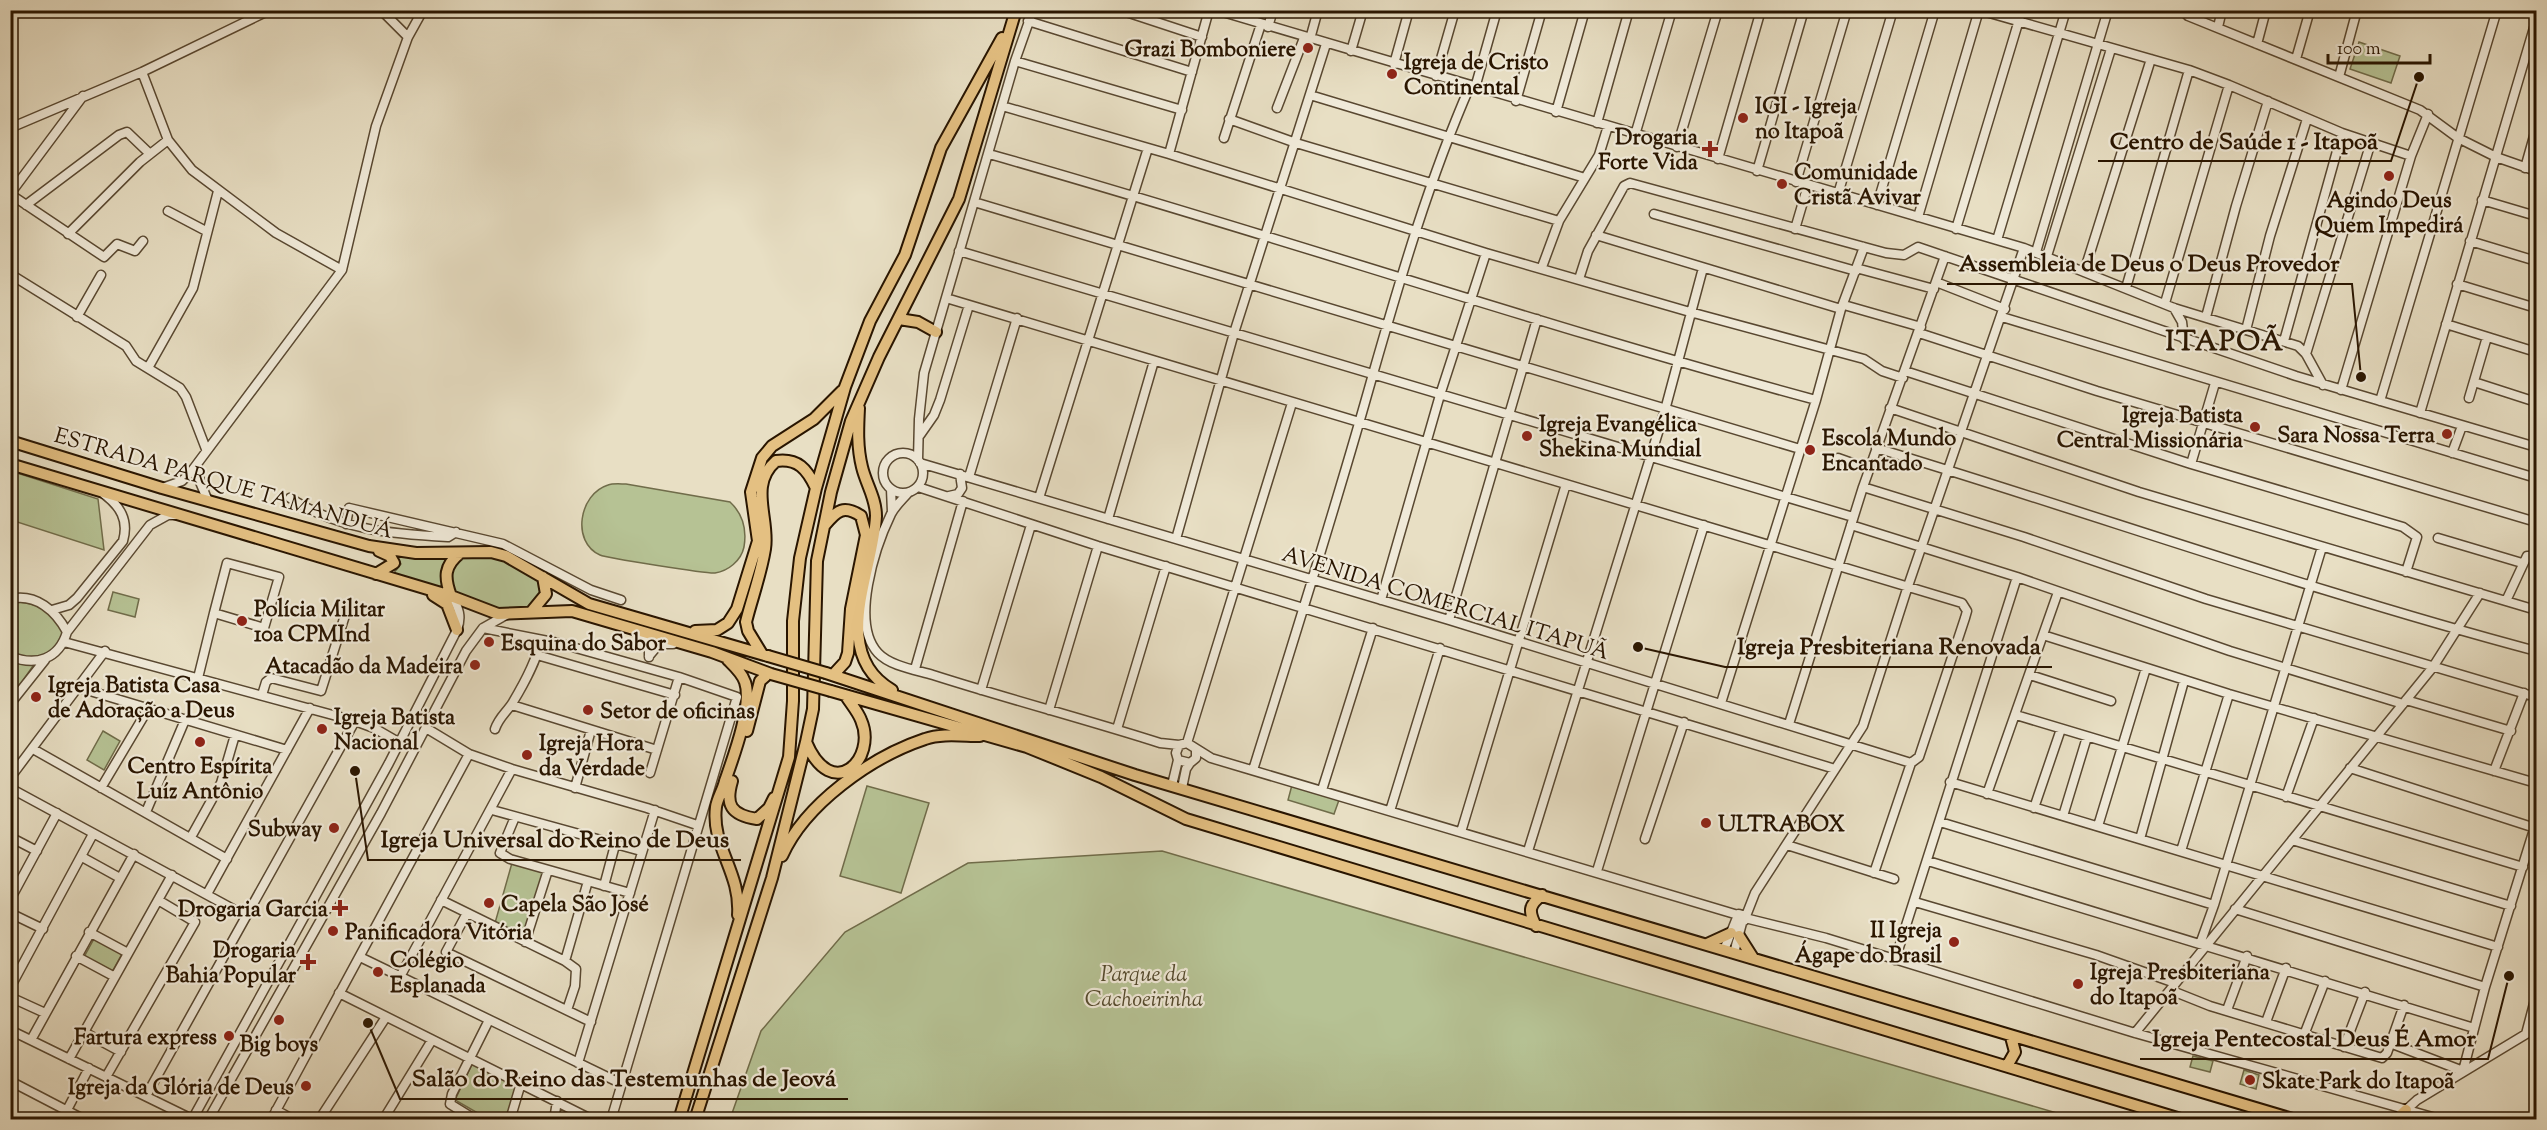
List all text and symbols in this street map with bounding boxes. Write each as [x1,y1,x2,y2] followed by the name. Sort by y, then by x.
[2328,27,2430,65] scale bar
[1125,35,1296,67] place label: Grazi Bomboniere
[2337,37,2381,63] text: 100 m
[1301,41,1315,55] marker: Grazi Bomboniere
[1404,48,1549,105] place label: Igreja de Cristo Continental
[1385,67,1399,81] marker: Igreja de Cristo Continental
[1755,92,1858,149] place label: IGI - Igreja no Itapoã
[1736,111,1750,125] marker: IGI - Igreja no Itapoã
[2098,119,2391,161] callout: Centro de Saúde 1 - Itapoã
[1598,123,1699,180] place label: Drogaria Forte Vida
[2110,126,2379,160] text: Centro de Saúde 1 - Itapoã
[1703,142,1717,156] marker: Drogaria Forte Vida
[1794,158,1922,215] place label: Comunidade Cristã Avivar
[2382,169,2396,183] marker: Agindo Deus Quem Impedirá
[1775,177,1789,191] marker: Comunidade Cristã Avivar
[2315,186,2464,243] place label: Agindo Deus Quem Impedirá
[1947,242,2352,284] callout: Assembleia de Deus o Deus Provedor
[1959,248,2340,282] text: Assembleia de Deus o Deus Provedor
[2165,323,2285,363] district label: ITAPOÃ
[2057,401,2244,458] place label: Igreja Batista Central Missionária
[1539,410,1702,467] place label: Igreja Evangélica Shekina Mundial
[50,420,397,549] street label: ESTRADA PARQUE TAMANDUÁ
[2248,420,2262,434] marker: Igreja Batista Central Missionária
[2277,421,2436,453] place label: Sara Nossa Terra
[1822,424,1956,481] place label: Escola Mundo Encantado
[2440,427,2454,441] marker: Sara Nossa Terra
[1520,429,1534,443] marker: Igreja Evangélica Shekina Mundial
[1803,443,1817,457] marker: Escola Mundo Encantado
[1278,539,1613,670] street label: AVENIDA COMERCIAL ITAPUÃ
[254,595,386,652] place label: Polícia Militar 10a CPMInd
[235,614,249,628] marker: Polícia Militar 10a CPMInd
[1725,625,2052,667] callout: Igreja Presbiteriana Renovada
[501,629,667,661] place label: Esquina do Sabor
[1737,631,2042,665] text: Igreja Presbiteriana Renovada
[482,635,496,649] marker: Esquina do Sabor
[265,652,464,684] place label: Atacadão da Madeira
[468,658,482,672] marker: Atacadão da Madeira
[48,671,235,728] place label: Igreja Batista Casa de Adoração a Deus
[29,690,43,704] marker: Igreja Batista Casa de Adoração a Deus
[600,697,755,729] place label: Setor de oficinas
[334,703,456,760] place label: Igreja Batista Nacional
[581,703,595,717] marker: Setor de oficinas
[315,722,329,736] marker: Igreja Batista Nacional
[539,729,645,786] place label: Igreja Hora da Verdade
[193,735,207,749] marker: Centro Espírita Luíz Antônio
[520,748,534,762] marker: Igreja Hora da Verdade
[128,752,273,809] place label: Centro Espírita Luíz Antônio
[1718,810,1845,842] place label: ULTRABOX
[248,815,322,847] place label: Subway
[1699,816,1713,830] marker: ULTRABOX
[368,818,741,860] callout: Igreja Universal do Reino de Deus
[327,821,341,835] marker: Subway
[381,824,729,858] text: Igreja Universal do Reino de Deus
[501,890,649,922] place label: Capela São José
[178,895,329,927] place label: Drogaria Garcia
[482,896,496,910] marker: Capela São José
[333,901,347,915] marker: Drogaria Garcia
[1795,916,1943,973] place label: II Igreja Ágape do Brasil
[345,918,533,950] place label: Panificadora Vitória
[326,924,340,938] marker: Panificadora Vitória
[1947,935,1961,949] marker: II Igreja Ágape do Brasil
[166,936,297,993] place label: Drogaria Bahia Popular
[390,946,487,1003] place label: Colégio Esplanada
[301,955,315,969] marker: Drogaria Bahia Popular
[2090,958,2271,1015] place label: Igreja Presbiteriana do Itapoã
[1085,960,1203,1017] park label: Parque da Cachoeirinha
[371,965,385,979] marker: Colégio Esplanada
[2071,977,2085,991] marker: Igreja Presbiteriana do Itapoã
[272,1013,286,1027] marker: Big boys
[2140,1017,2488,1059] callout: Igreja Pentecostal Deus É Amor
[74,1023,217,1055] place label: Fartura express
[2152,1023,2477,1057] text: Igreja Pentecostal Deus É Amor
[222,1029,236,1043] marker: Fartura express
[240,1030,319,1062] place label: Big boys
[400,1057,848,1099] callout: Salão do Reino das Testemunhas de Jeová
[412,1063,837,1097] text: Salão do Reino das Testemunhas de Jeová
[2262,1067,2455,1099] place label: Skate Park do Itapoã
[68,1073,294,1105] place label: Igreja da Glória de Deus
[2243,1073,2257,1087] marker: Skate Park do Itapoã
[299,1079,313,1093] marker: Igreja da Glória de Deus

